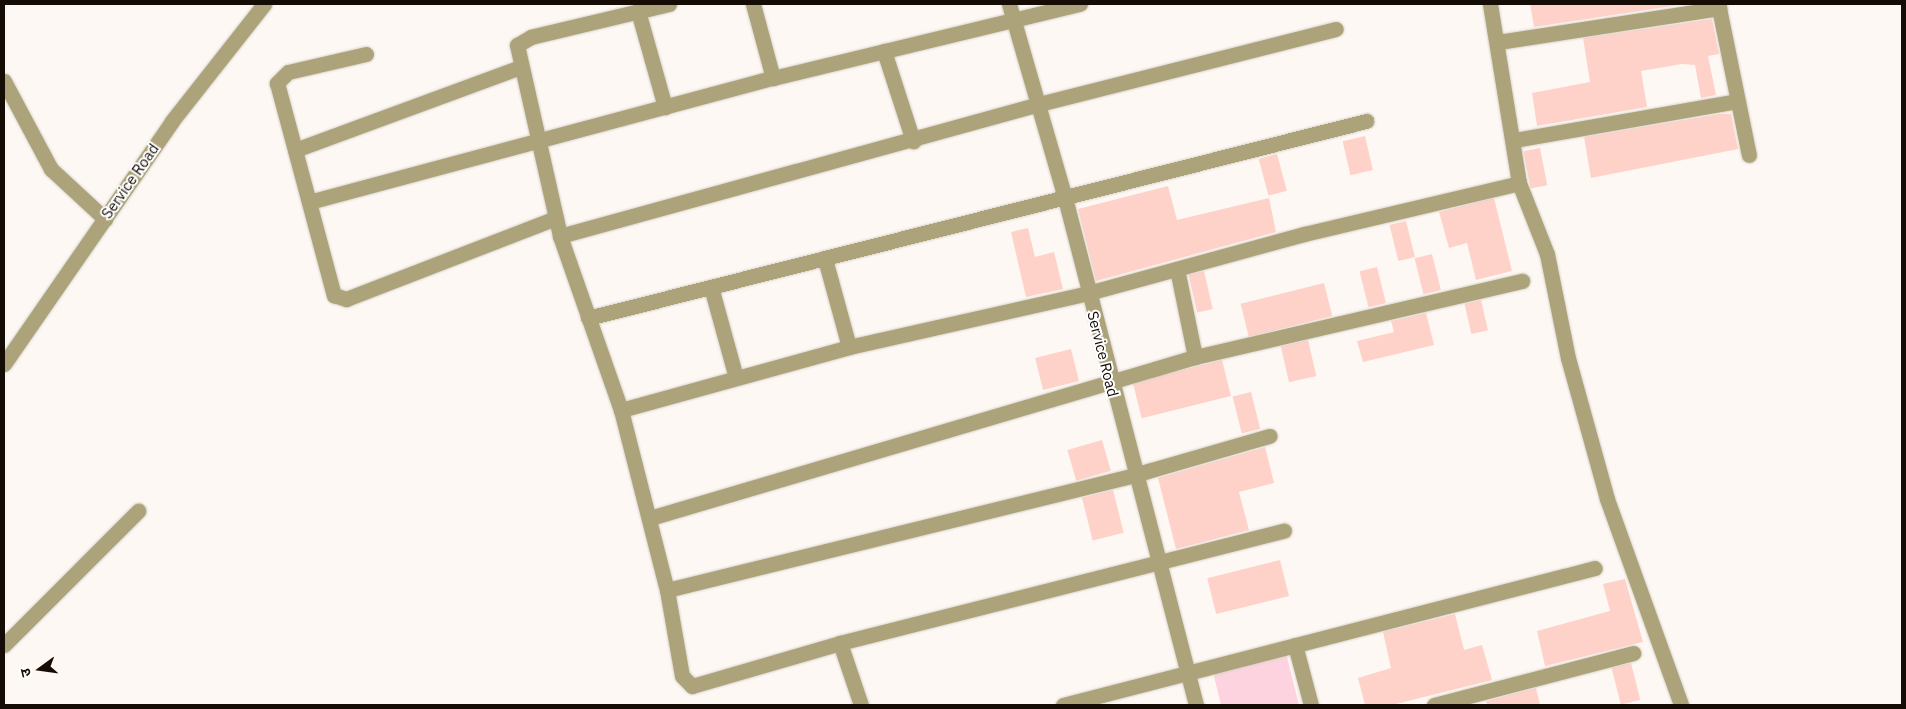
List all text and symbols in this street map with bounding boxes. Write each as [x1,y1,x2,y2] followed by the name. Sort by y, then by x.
[98,140,162,222] street label: Service Road
[1084,309,1122,399] street label: Service Road
[15,644,65,694] north arrow
[16,666,35,679] text: उ

